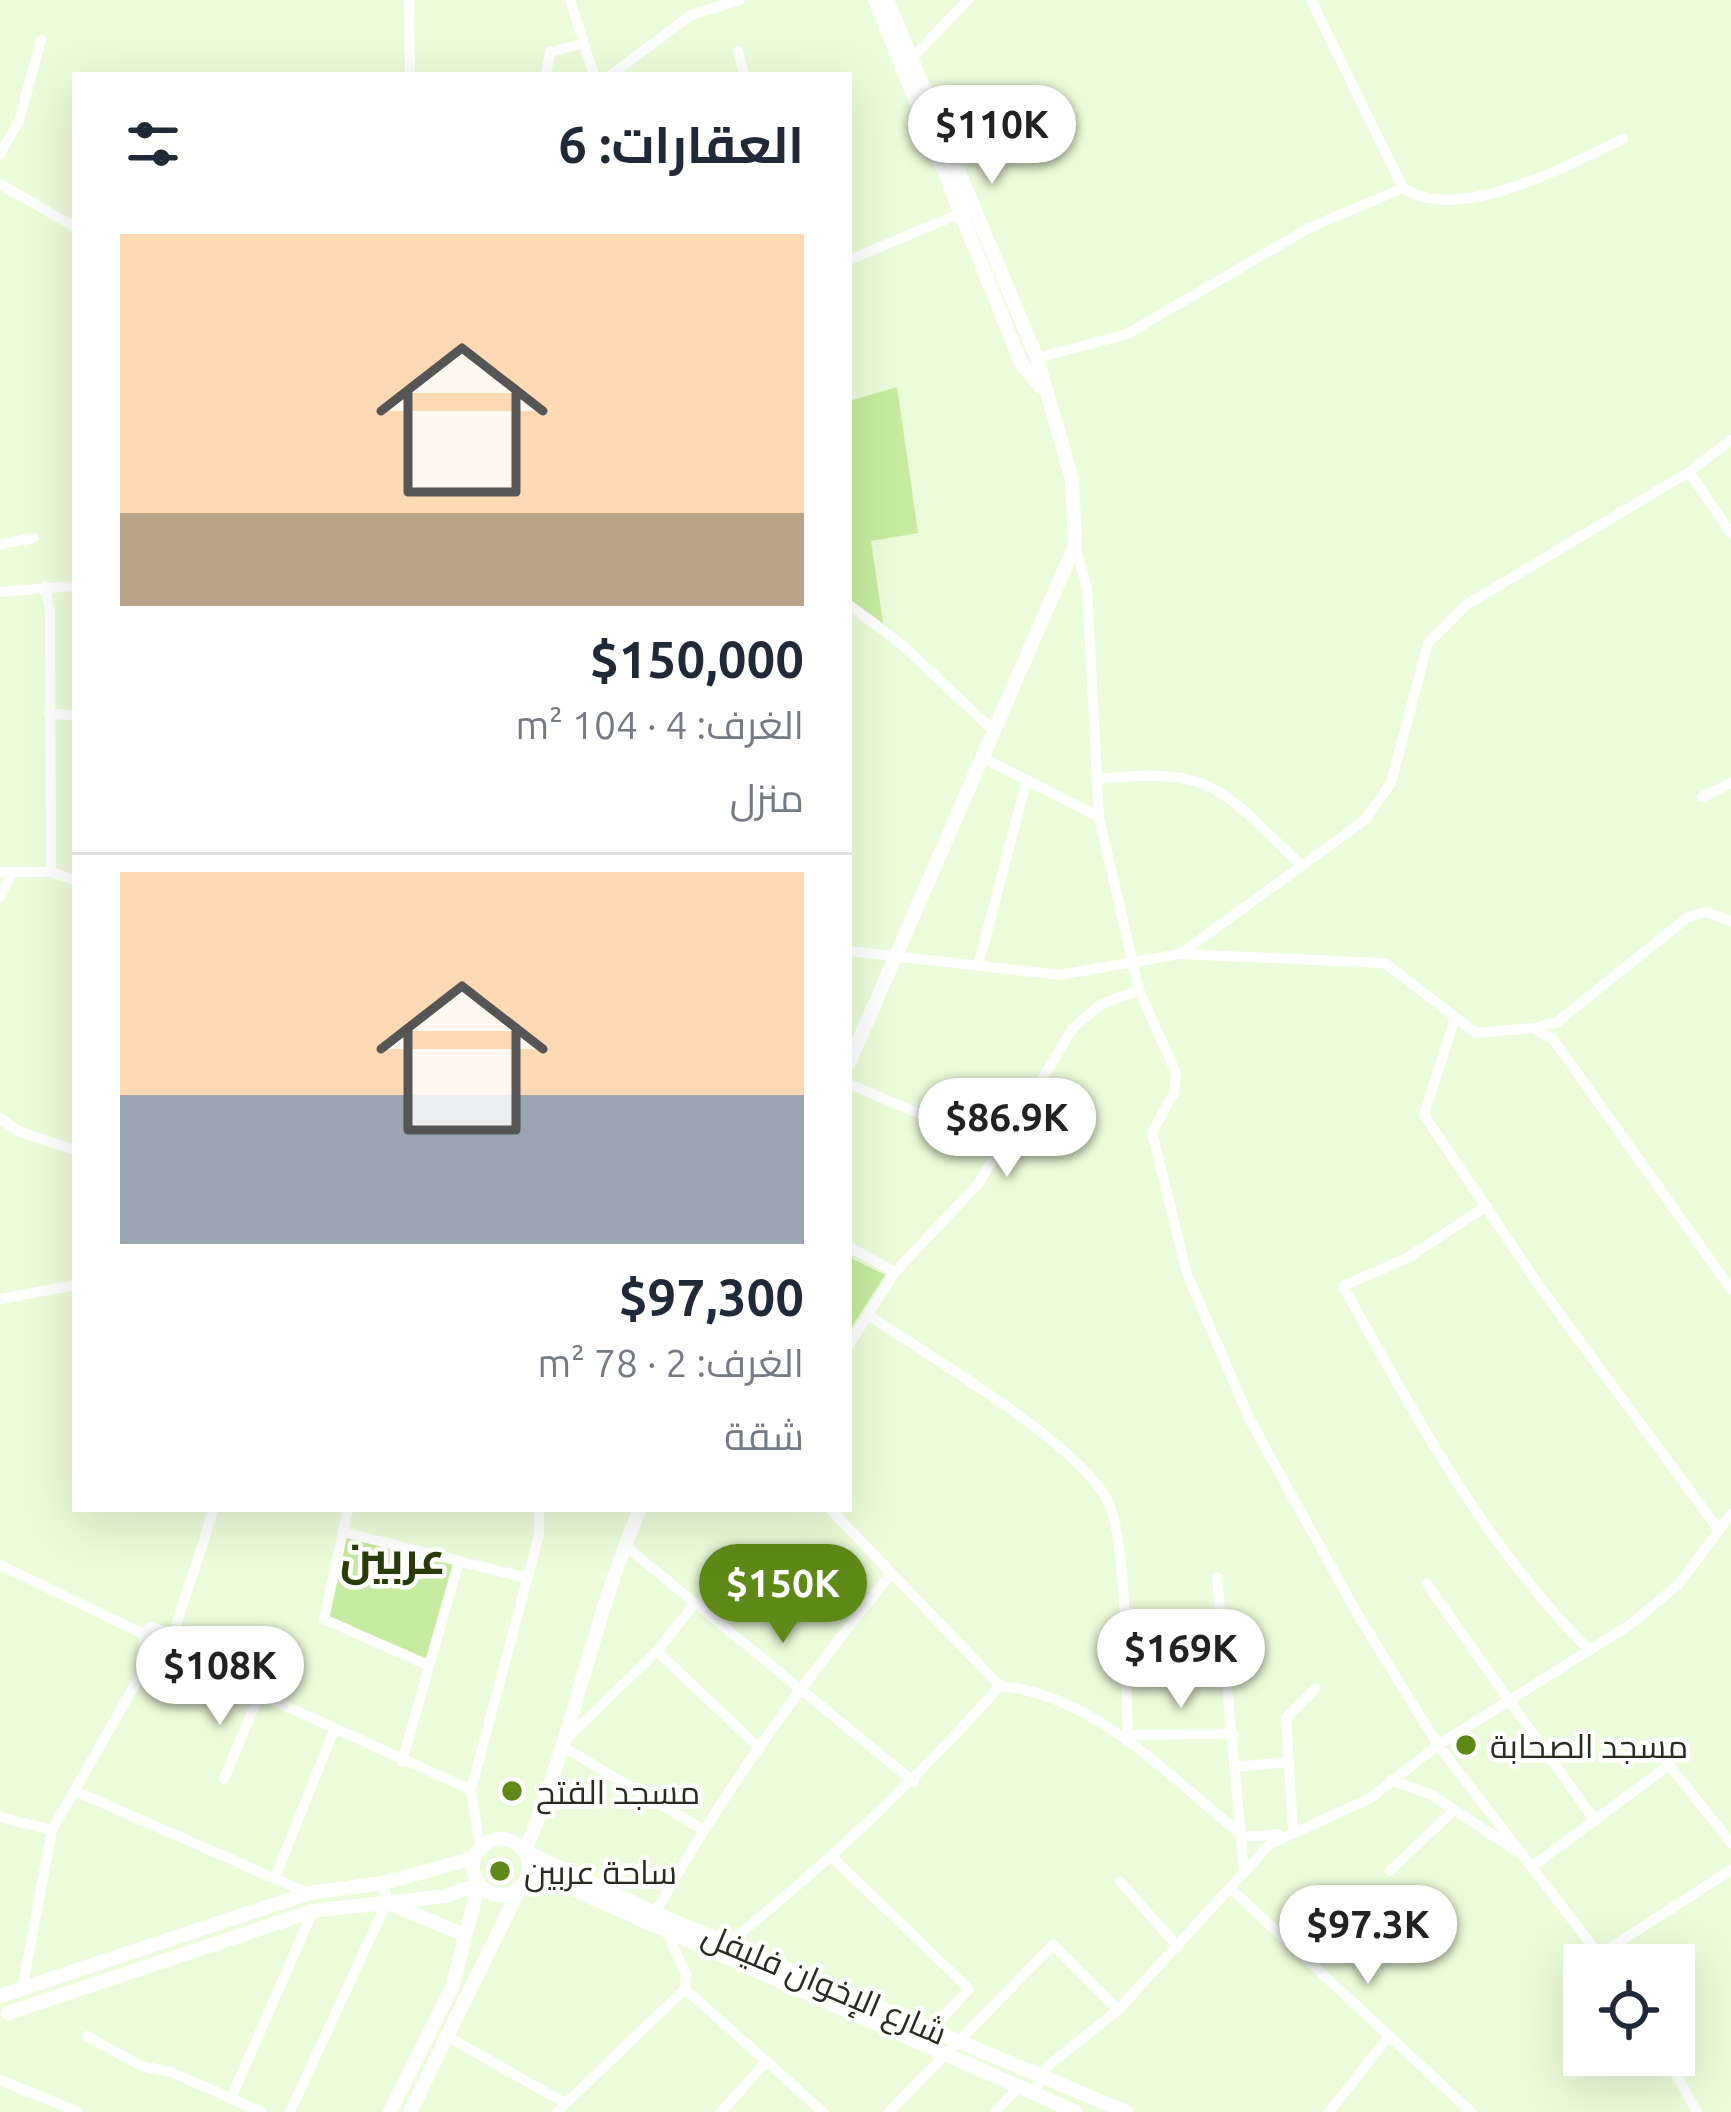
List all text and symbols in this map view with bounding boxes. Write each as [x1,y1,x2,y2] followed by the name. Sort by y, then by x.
[908,85,1076,187] pin: $110K
[935,102,1049,145] text: $110K
[120,111,186,177] icon: filters
[558,115,804,173] text: العقارات: 6
[354,312,570,528] icon: home
[590,630,804,688] text: $150,000
[515,703,804,746] text: الغرف: 4 · 104 m²
[730,776,804,819] text: منزل
[354,950,570,1166] icon: home
[909,1078,1105,1180] pin: $86.9K
[945,1095,1069,1138] text: $86.9K
[619,1268,804,1326] text: $97,300
[537,1341,804,1384] text: الغرف: 2 · 78 m²
[724,1414,804,1457] text: شقة
[340,1532,446,1586] district label: عربين
[699,1544,867,1646] pin: $150K
[726,1561,840,1604] text: $150K
[1097,1609,1265,1711] pin: $169K
[136,1626,304,1728] pin: $108K
[1124,1626,1238,1669] text: $169K
[163,1643,277,1686] text: $108K
[1490,1727,1688,1764] place label: مسجد الصحابة
[1453,1732,1479,1758] marker: مسجد الصحابة
[536,1773,700,1815] place label: مسجد الفتح
[499,1778,525,1804] marker: مسجد الفتح
[524,1853,677,1893] place label: ساحة عربين
[487,1858,513,1884] marker: ساحة عربين
[1270,1885,1466,1987] pin: $97.3K
[1306,1902,1430,1945] text: $97.3K
[695,1915,953,2056] street label: شارع الإخوان فليفل
[1563,1944,1695,2076] map controls
[1563,1944,1695,2076] button: locate

